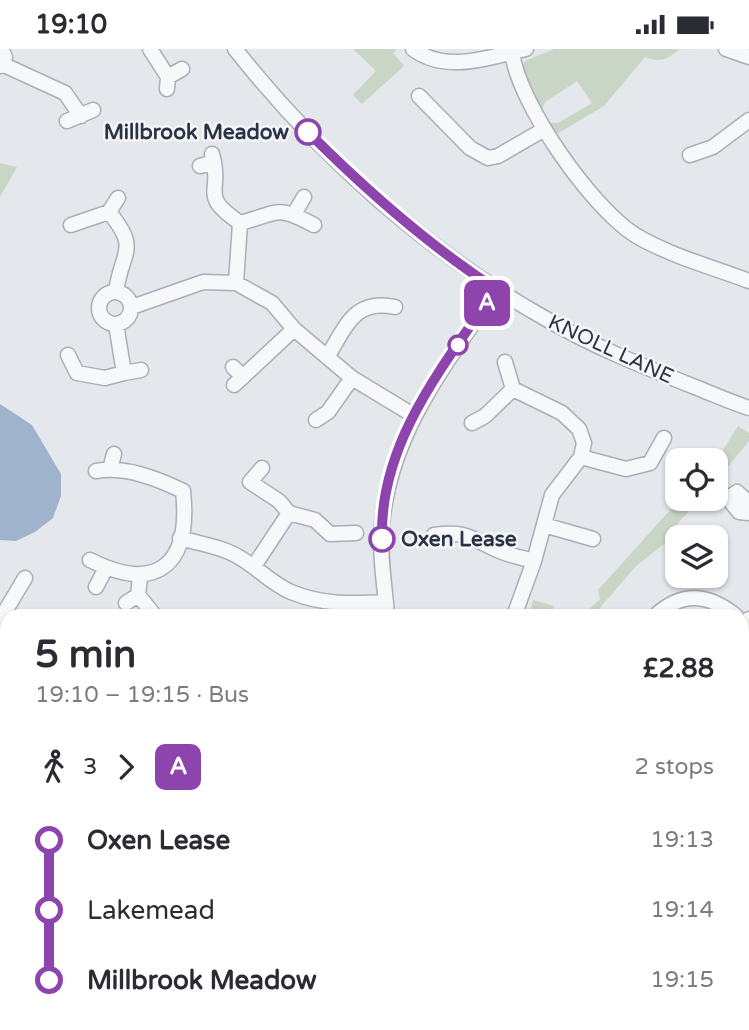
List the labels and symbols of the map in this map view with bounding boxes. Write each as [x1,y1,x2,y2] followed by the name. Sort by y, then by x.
[295,119,321,145] marker: Millbrook Meadow
[104,120,289,145] place label: Millbrook Meadow
[464,280,510,326] line badge: A
[544,310,677,389] street label: KNOLL LANE
[448,335,468,355] unlabelled marker
[369,526,395,552] marker: Oxen Lease
[401,527,517,552] place label: Oxen Lease

